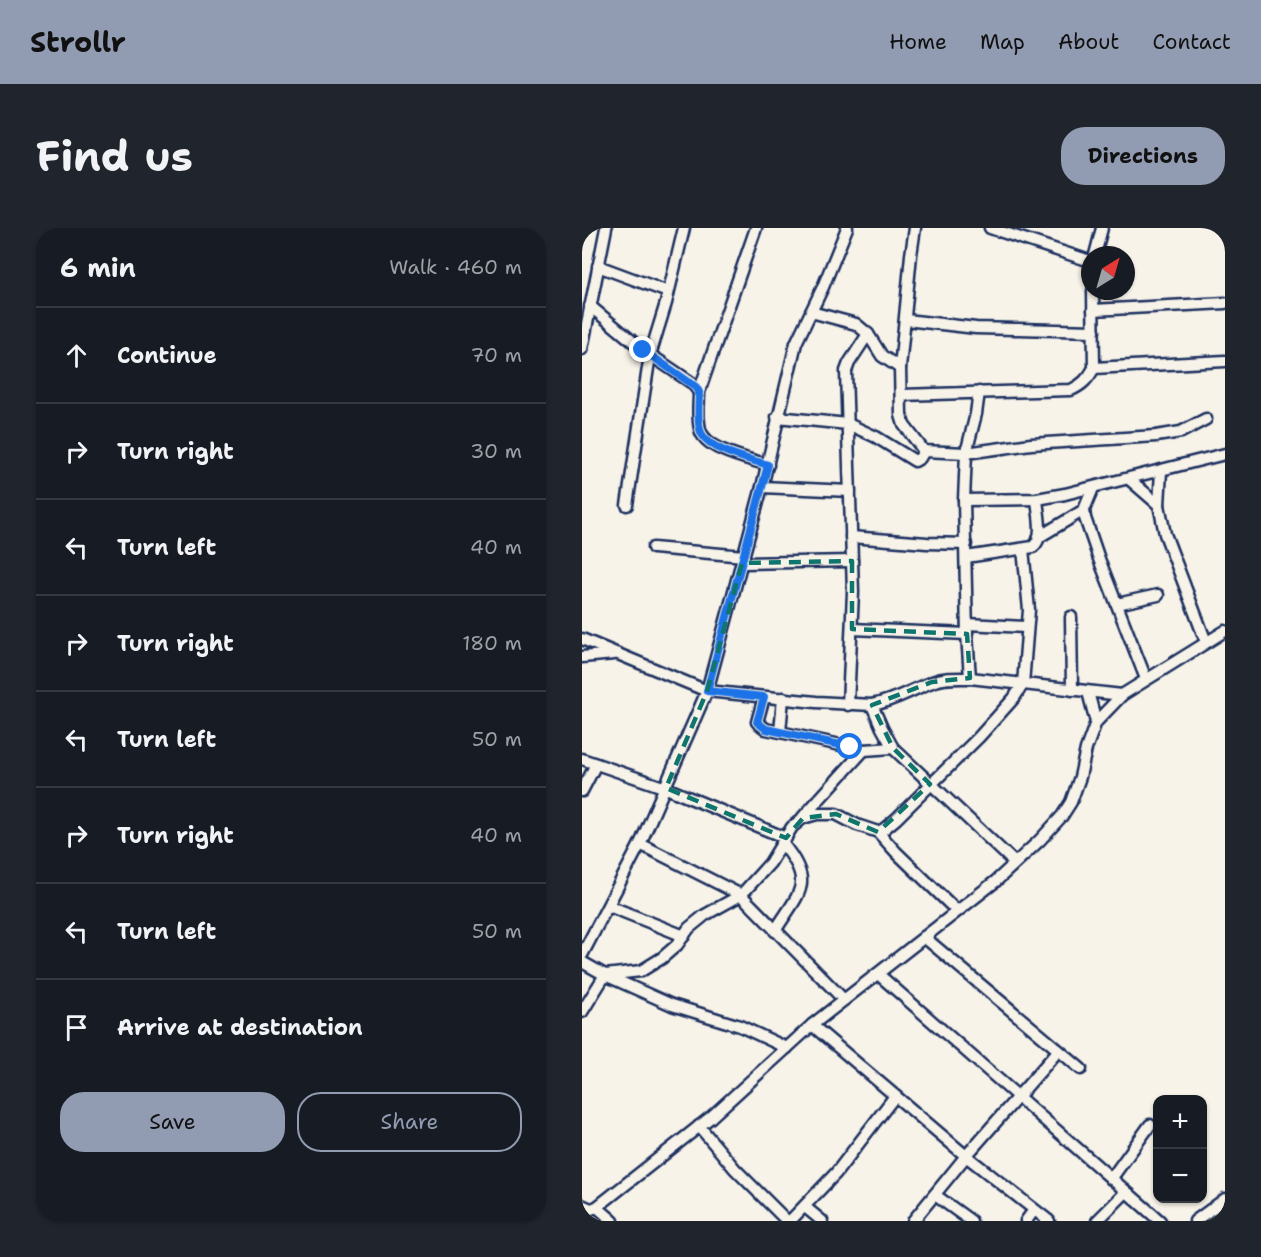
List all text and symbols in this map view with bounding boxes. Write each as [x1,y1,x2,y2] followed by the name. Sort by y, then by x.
[30,23,126,61] text: Strollr
[889,28,947,56] text: Home
[980,28,1025,56] text: Map
[1058,28,1119,56] text: About
[1152,28,1231,56] text: Contact
[1061,127,1225,185] button: Directions
[36,128,193,184] text: Find us
[1081,246,1135,300] north arrow
[60,250,136,285] text: 6 min
[389,254,522,280] text: Walk · 460 m
[629,336,655,362] route end
[60,339,93,372] icon: ahead
[117,341,217,370] text: Continue
[470,342,522,368] text: 70 m
[60,435,93,468] icon: right
[117,437,234,466] text: Turn right
[470,438,522,464] text: 30 m
[60,531,93,564] icon: left
[117,533,216,562] text: Turn left
[470,534,522,560] text: 40 m
[60,627,93,660] icon: right
[117,629,234,658] text: Turn right
[462,630,522,656] text: 180 m
[60,723,93,756] icon: left
[117,725,216,754] text: Turn left
[472,726,522,752] text: 50 m
[836,733,862,759] route start
[60,819,93,852] icon: right
[117,821,234,850] text: Turn right
[470,822,522,848] text: 40 m
[60,915,93,948] icon: left
[117,917,216,946] text: Turn left
[472,918,522,944] text: 50 m
[60,1011,93,1044] icon: arrive
[117,1013,363,1042] text: Arrive at destination
[60,1092,285,1152] button: Save
[297,1092,522,1152] button: Share
[1153,1095,1207,1203] map controls
[1153,1095,1207,1149] button: +
[1153,1149,1207,1203] button: −

